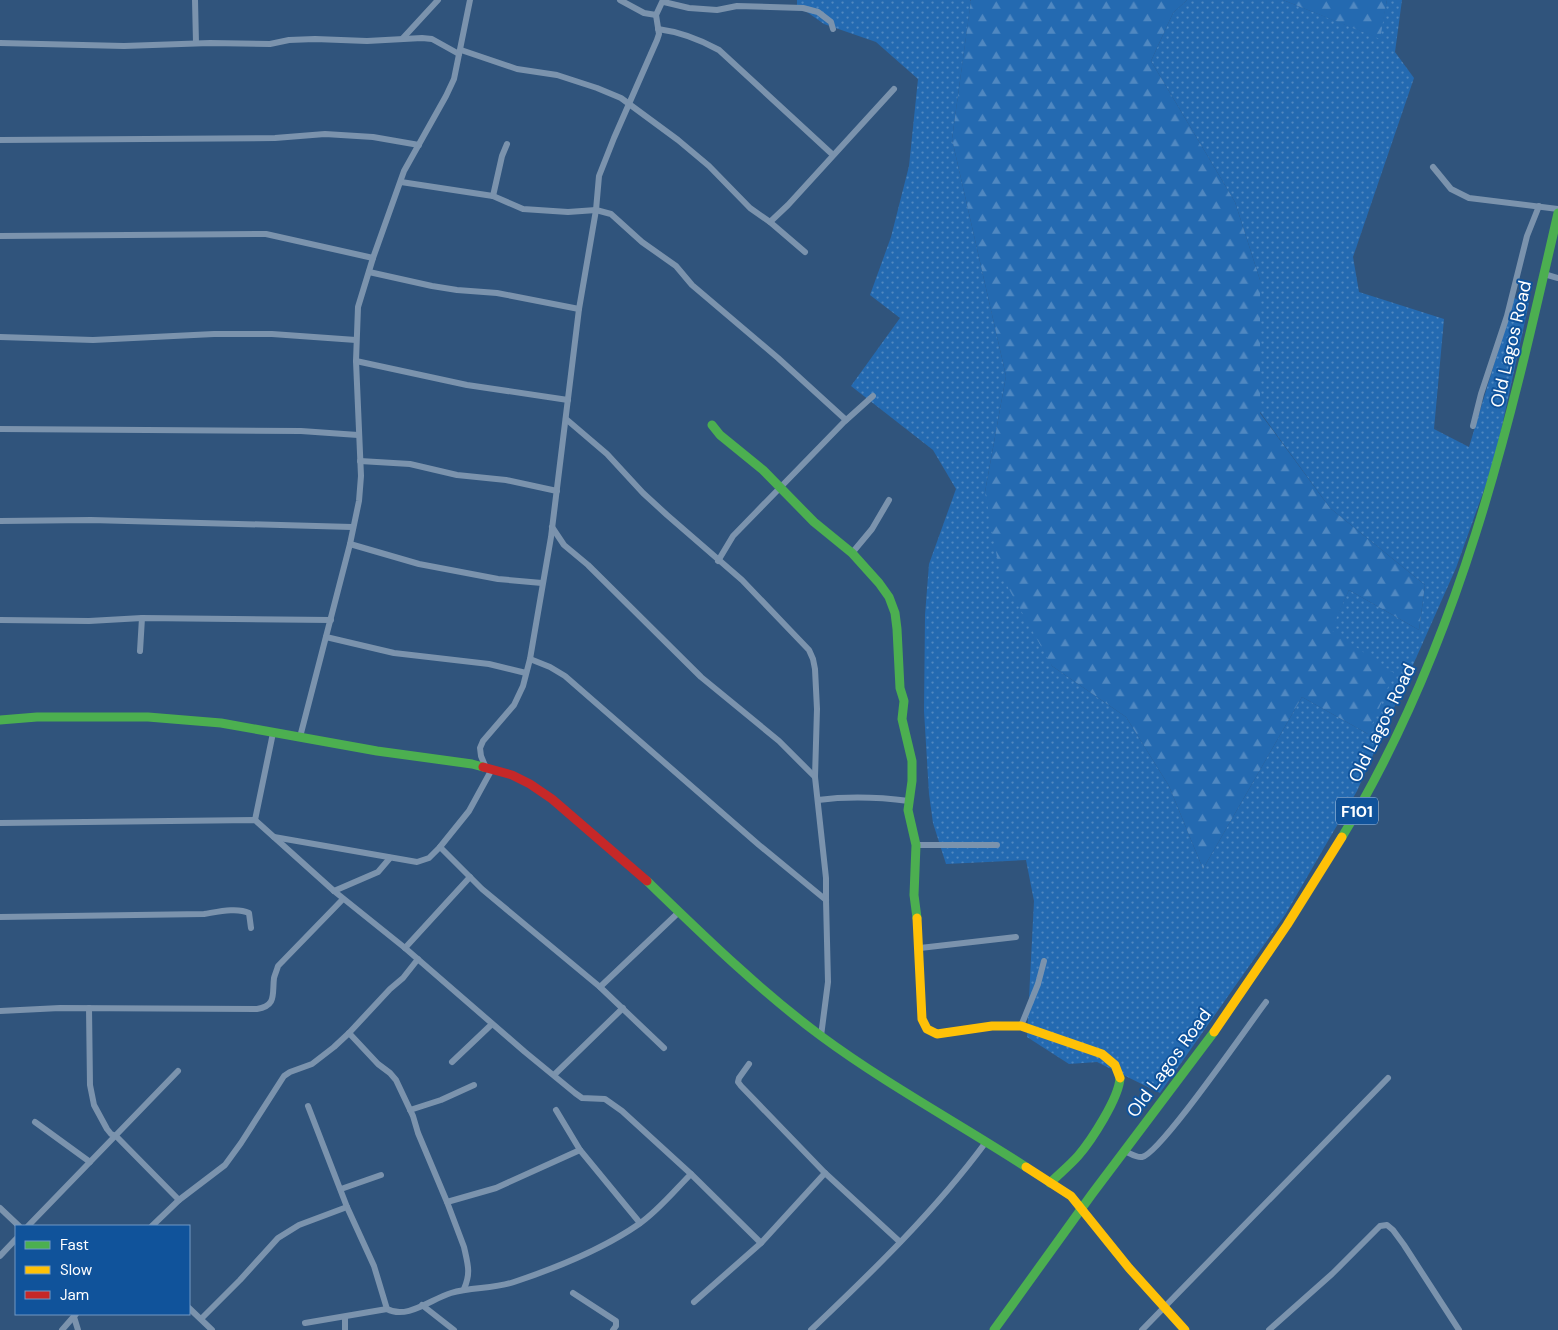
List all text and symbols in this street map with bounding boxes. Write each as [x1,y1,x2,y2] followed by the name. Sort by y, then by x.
[1485,278,1537,410] street label: Old Lagos Road
[1343,660,1421,786] street label: Old Lagos Road
[1336,798,1378,824] road number: F101
[1121,1004,1217,1122] street label: Old Lagos Road
[15,1225,190,1315] legend
[60,1235,89,1255] text: Fast
[60,1260,93,1280] text: Slow
[60,1285,89,1305] text: Jam

